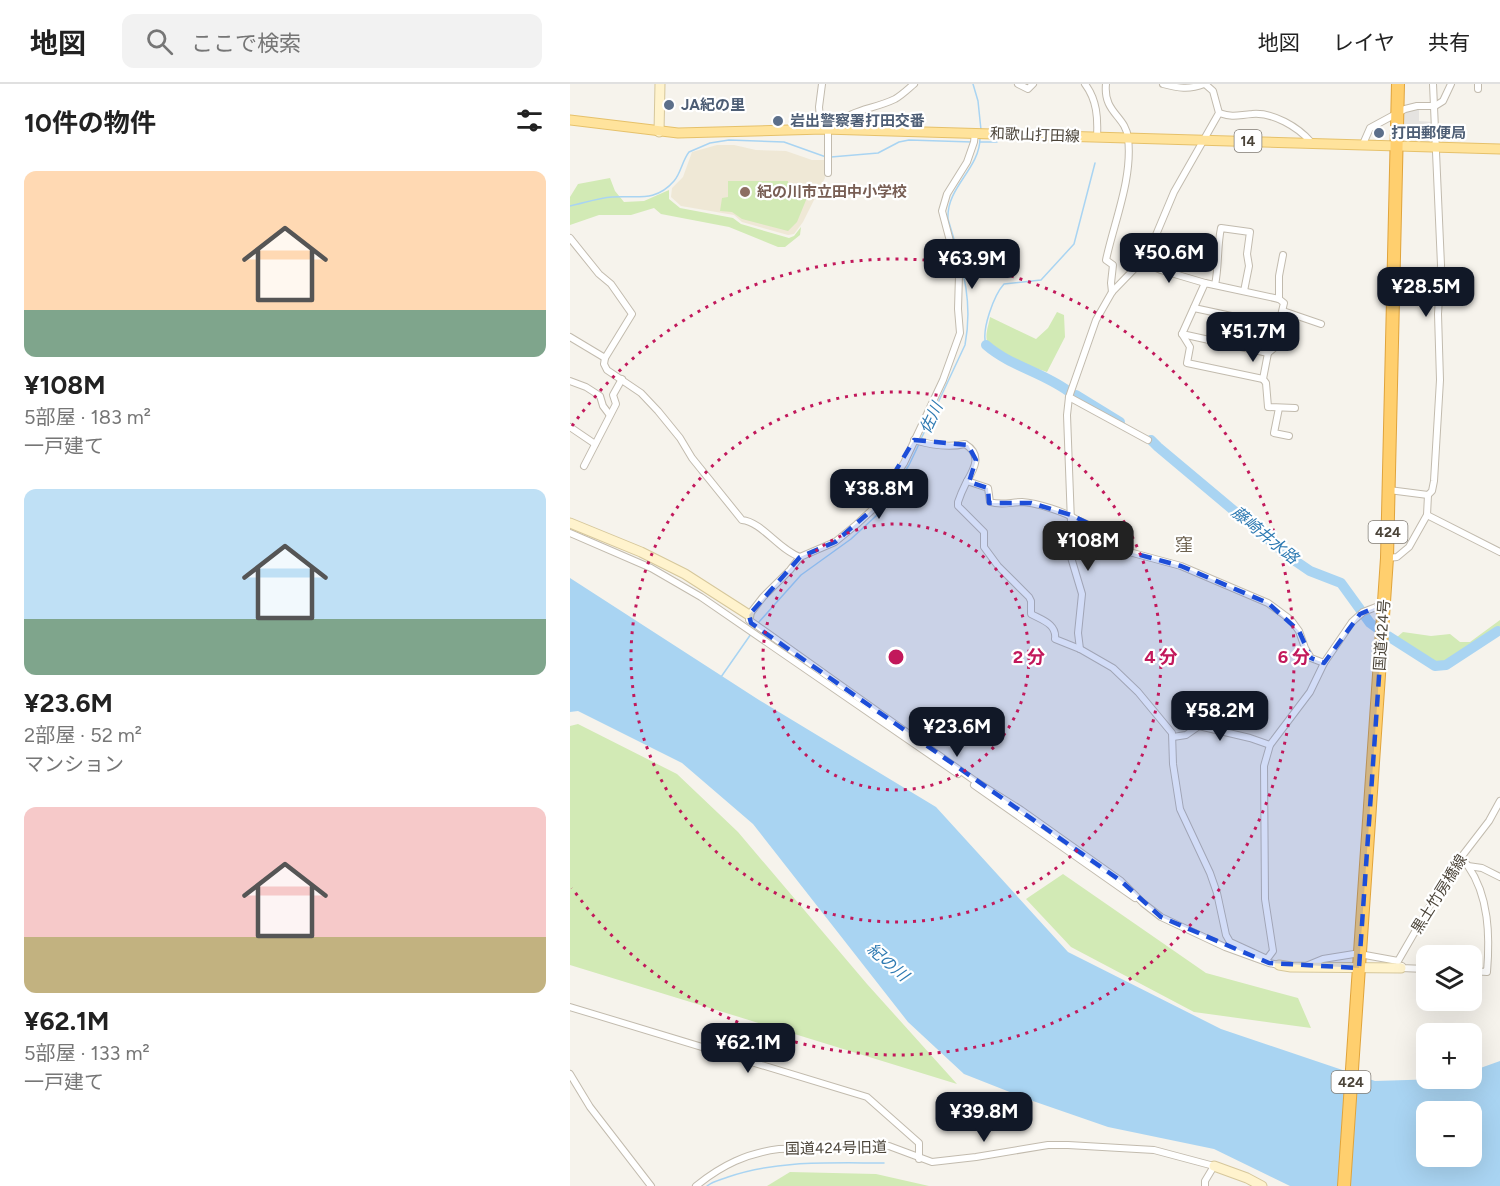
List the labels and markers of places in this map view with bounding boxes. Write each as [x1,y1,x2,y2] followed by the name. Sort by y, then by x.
[681,96,745,114] place label: JA紀の里
[662,98,676,112] marker: JA紀の里
[790,112,925,130] place label: 岩出警察署打田交番
[771,114,785,128] marker: 岩出警察署打田交番
[1391,124,1466,142] place label: 打田郵便局
[1372,126,1386,140] marker: 打田郵便局
[757,183,907,201] place label: 紀の川市立田中小学校
[738,185,752,199] marker: 紀の川市立田中小学校
[1120,233,1218,284] pin: ¥50.6M
[923,239,1021,290] pin: ¥63.9M
[1377,267,1475,318] pin: ¥28.5M
[1204,312,1302,363] pin: ¥51.7M
[830,469,928,520] pin: ¥38.8M
[1046,521,1130,572] pin: ¥108M
[886,647,906,667] centre of rings
[1171,691,1269,742] pin: ¥58.2M
[908,707,1006,758] pin: ¥23.6M
[699,1023,797,1074] pin: ¥62.1M
[935,1092,1033,1143] pin: ¥39.8M

